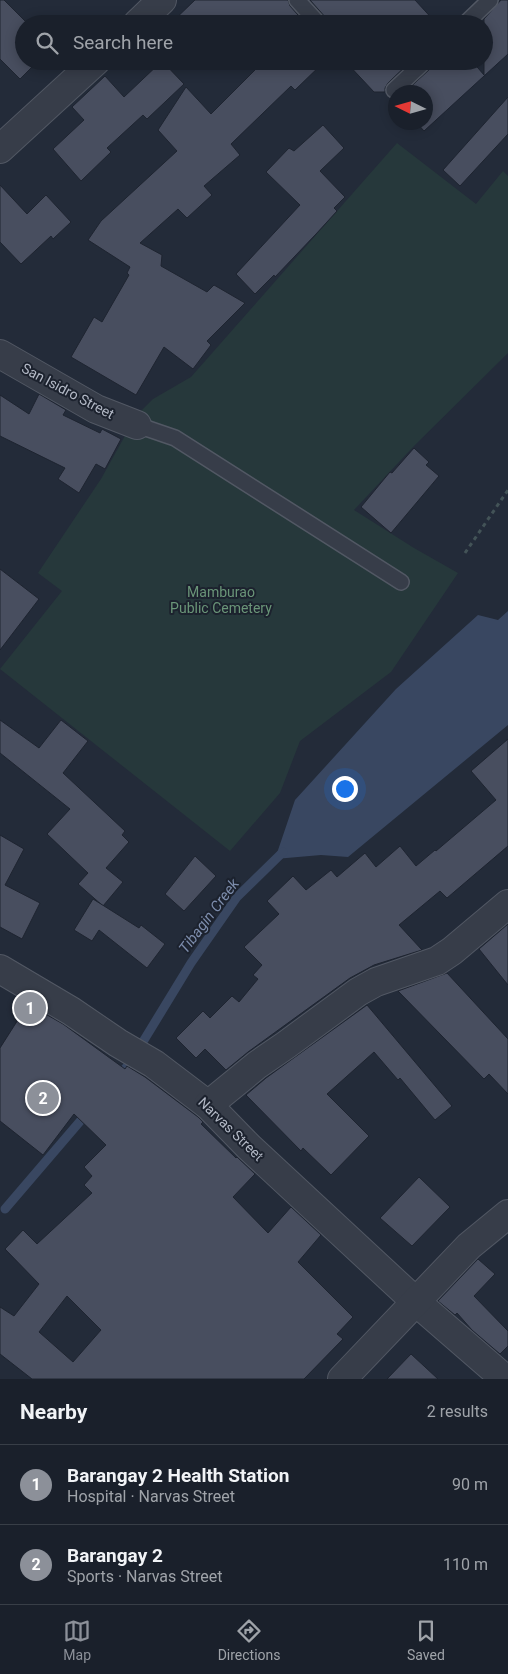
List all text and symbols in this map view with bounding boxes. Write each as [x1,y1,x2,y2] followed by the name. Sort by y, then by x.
[15,15,493,70] search box
[33,29,61,57] icon: search
[73,31,173,54] text: Search here
[388,85,433,130] north arrow
[19,360,117,422] street label: San Isidro Street
[170,584,272,616] park label: Mamburao Public Cemetery
[332,776,358,802] your location
[175,875,243,957] water label: Tibagin Creek
[14,989,46,1027] pin: 1
[27,1079,59,1117] pin: 2
[195,1094,267,1164] street label: Narvas Street
[20,1400,87,1424] text: Nearby
[427,1402,488,1421] text: 2 results
[67,1464,289,1487] text: Barangay 2 Health Station
[31,1475,41,1494] text: 1
[452,1475,488,1494] text: 90 m
[67,1487,235,1506] text: Hospital · Narvas Street
[67,1544,163,1567] text: Barangay 2
[31,1555,41,1574] text: 2
[443,1555,488,1574] text: 110 m
[67,1567,222,1586] text: Sports · Narvas Street
[63,1617,91,1663] tab: Map
[218,1617,281,1663] tab: Directions
[407,1617,445,1663] tab: Saved

